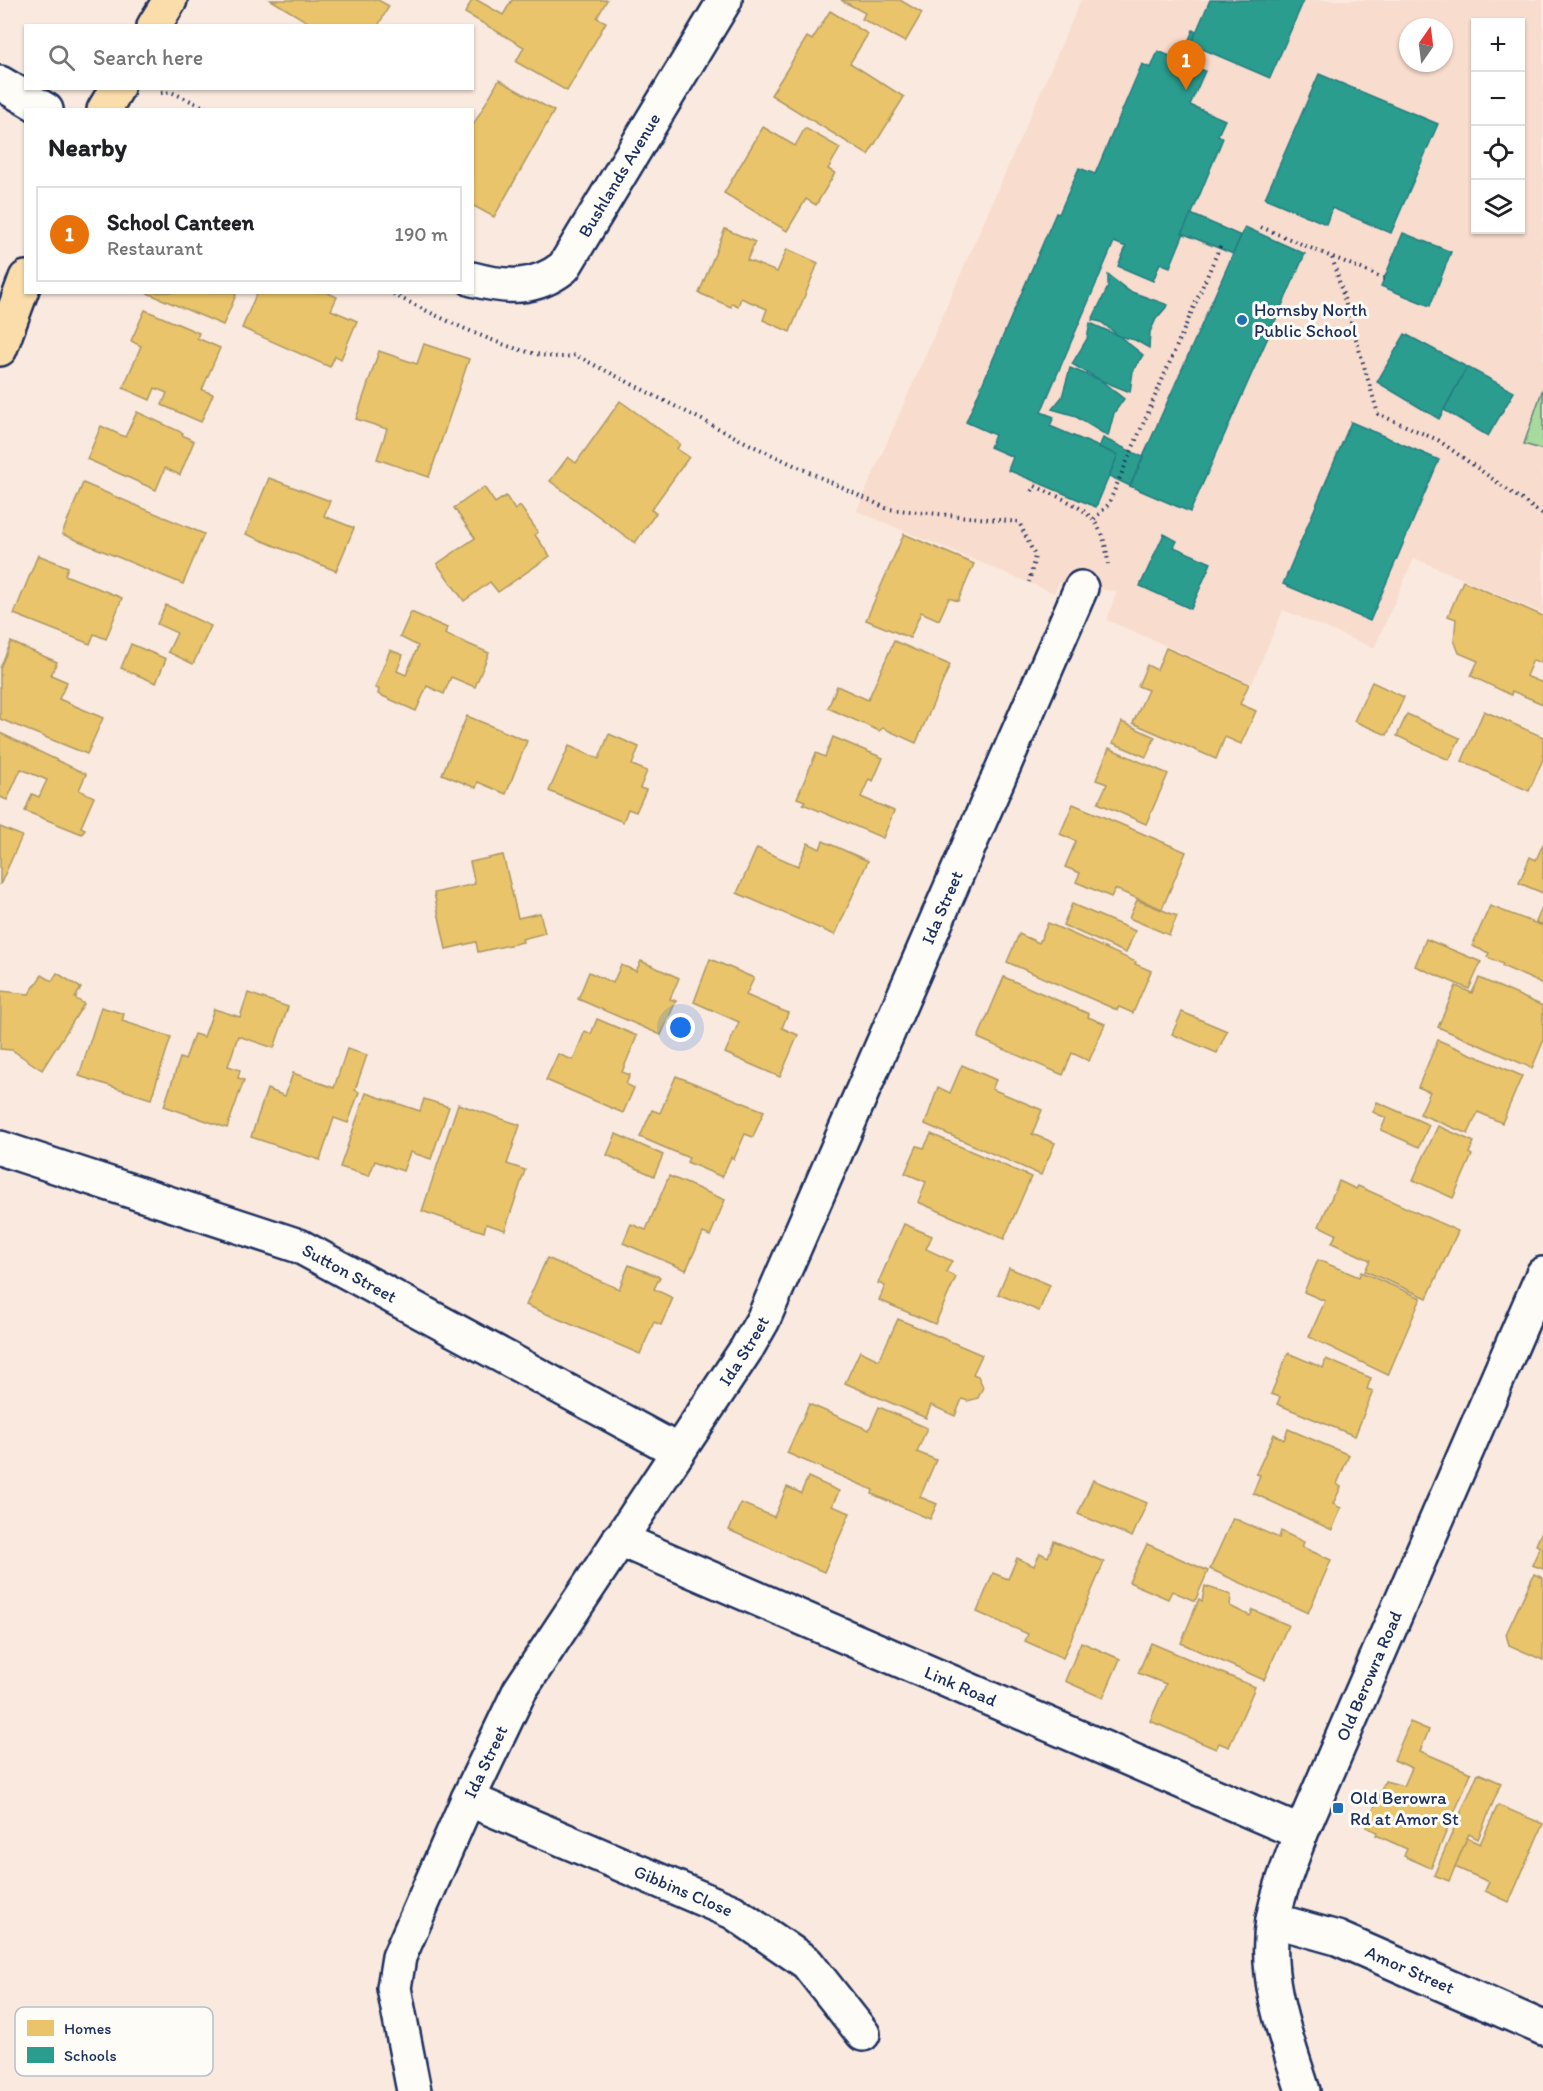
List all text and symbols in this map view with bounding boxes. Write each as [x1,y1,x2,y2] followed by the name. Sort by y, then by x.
[1399,18,1453,72] north arrow
[1471,18,1525,234] map controls
[1471,18,1525,72] button: +
[24,24,474,90] search box
[1166,40,1206,90] pin: 1
[45,41,78,74] icon: search
[93,44,203,71] text: Search here
[1471,72,1525,126] button: −
[573,109,665,241] street label: Bushlands Avenue
[1471,126,1525,180] button: locate
[48,131,127,163] text: Nearby
[1471,180,1525,234] button: layers
[107,209,254,236] text: School Canteen
[65,222,74,246] text: 1
[395,222,448,246] text: 190 m
[107,236,203,260] text: Restaurant
[1254,299,1367,342] place label: Hornsby North Public School
[1235,313,1249,327] marker: Hornsby North Public School
[917,867,968,948] street label: Ida Street
[666,1013,695,1042] your location
[298,1239,401,1308] street label: Sutton Street
[714,1312,774,1390] street label: Ida Street
[1331,1607,1407,1744] street label: Old Berowra Road
[921,1661,1000,1712] street label: Link Road
[459,1722,513,1802] street label: Ida Street
[1350,1787,1459,1830] place label: Old Berowra Rd at Amor St
[1331,1801,1345,1815] marker: Old Berowra Rd at Amor St
[631,1860,736,1922] street label: Gibbins Close
[1362,1941,1458,1999] street label: Amor Street
[15,2007,213,2076] legend
[64,2019,111,2038] text: Homes
[64,2046,117,2065] text: Schools

